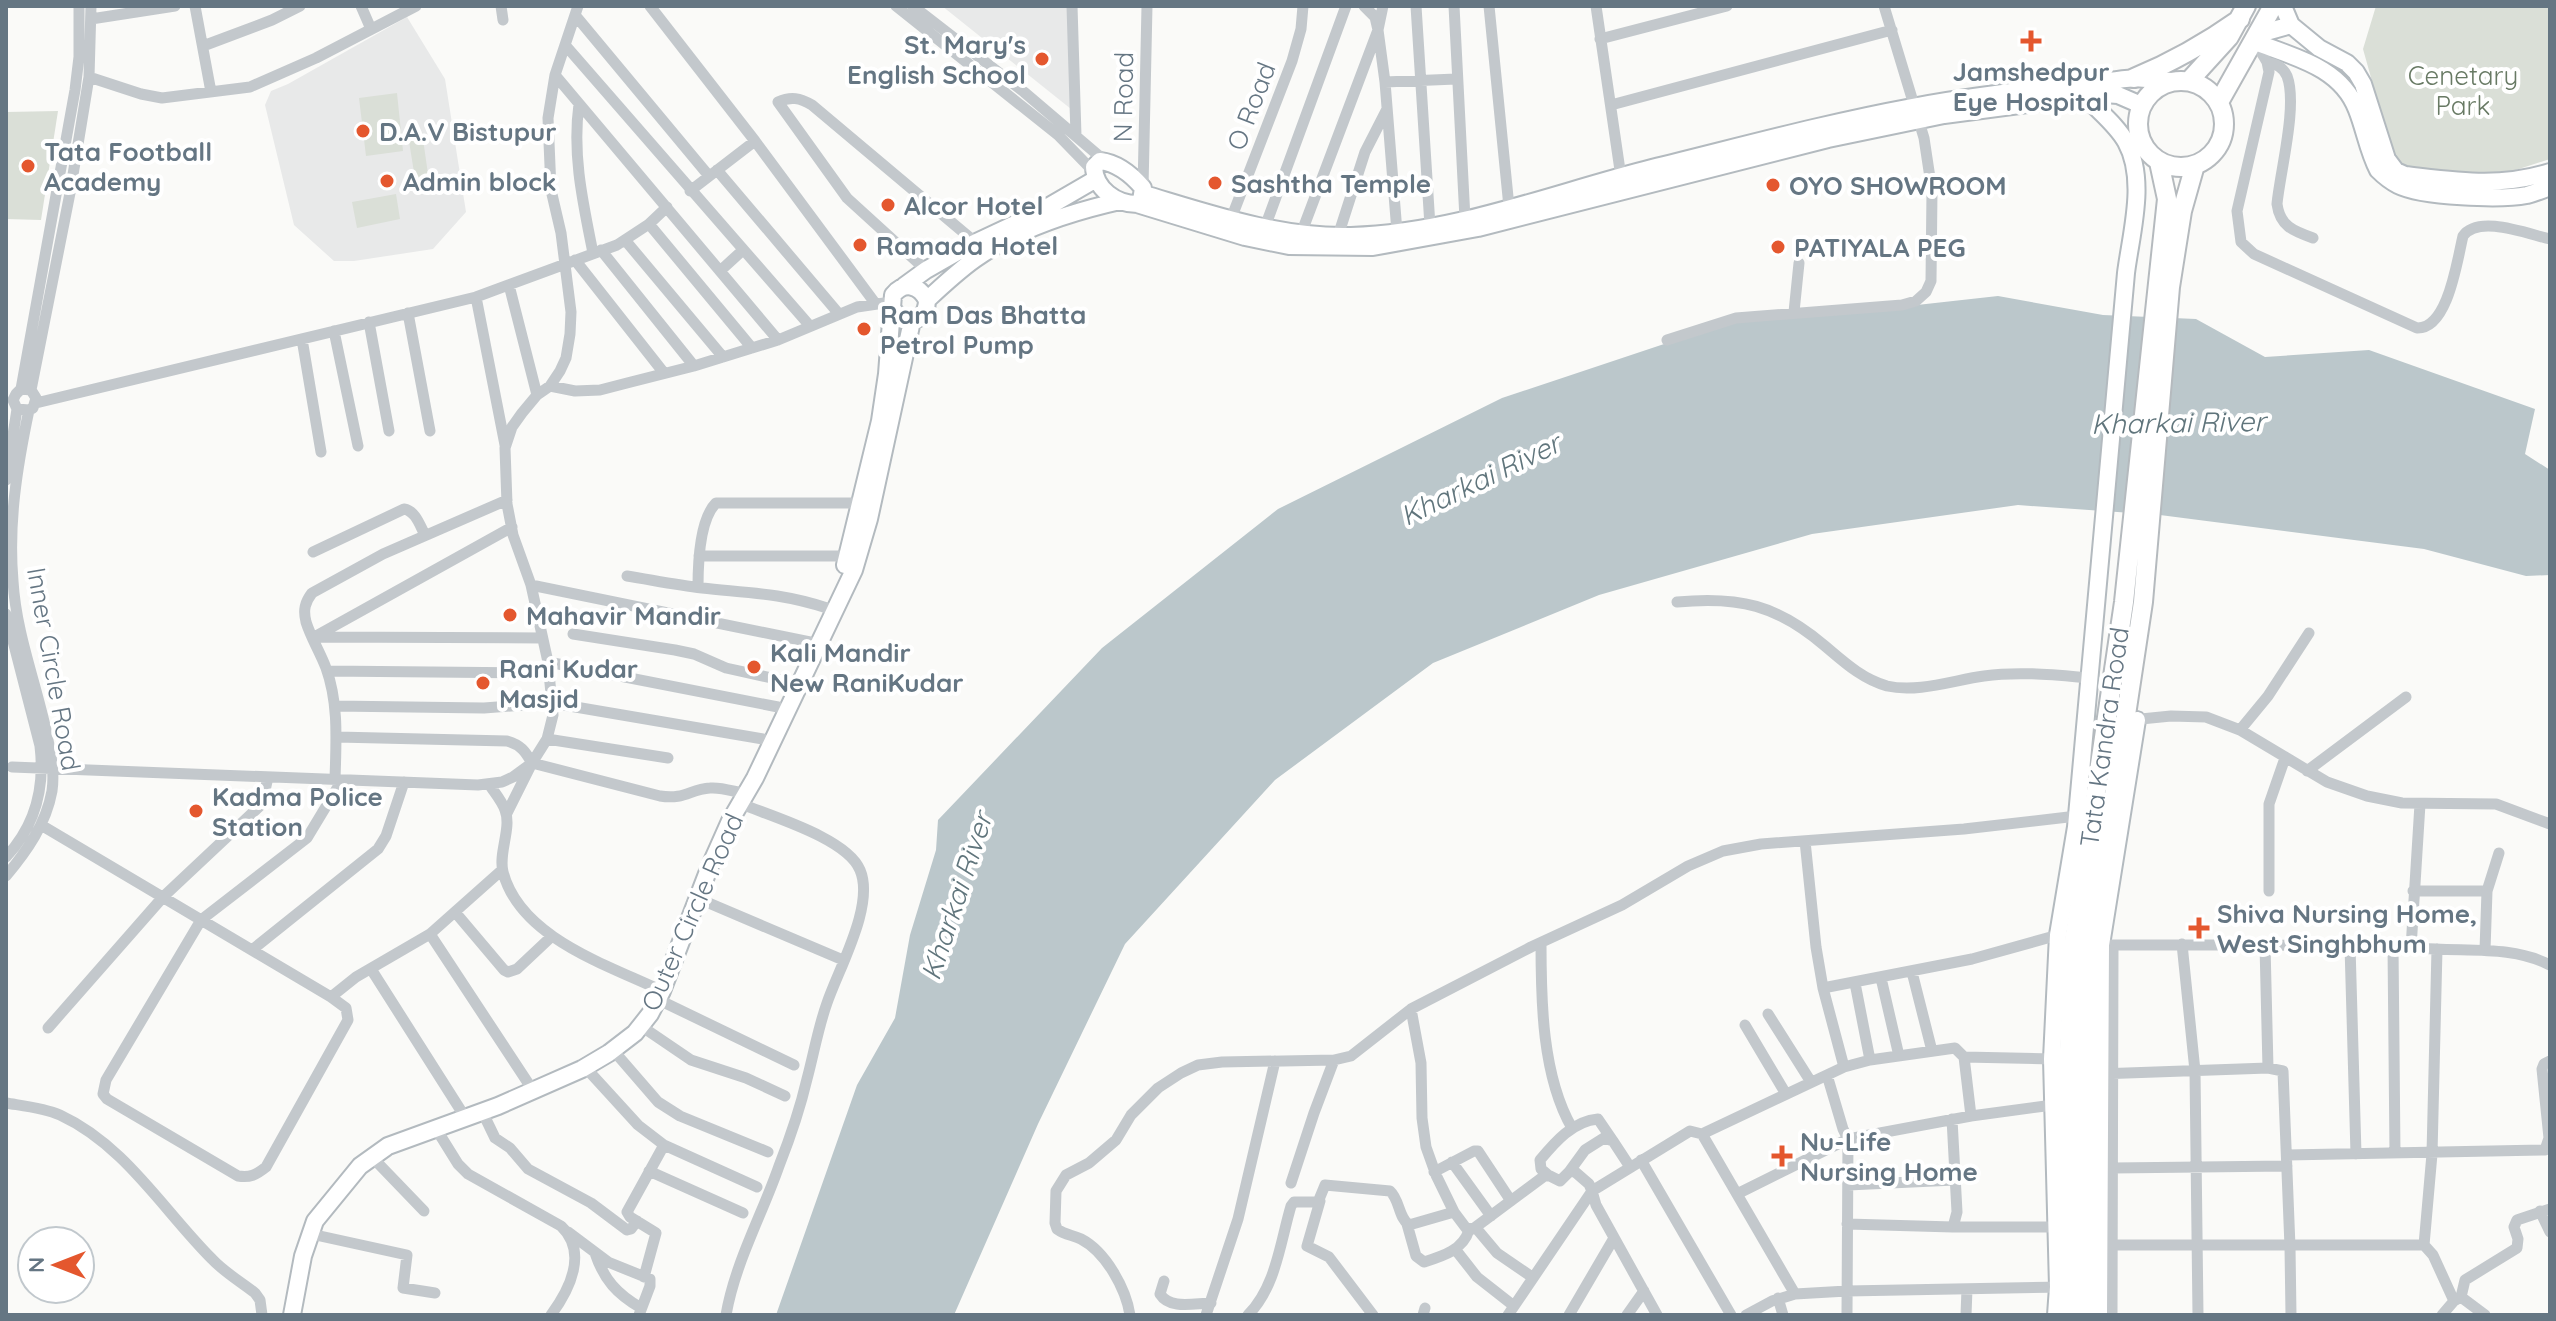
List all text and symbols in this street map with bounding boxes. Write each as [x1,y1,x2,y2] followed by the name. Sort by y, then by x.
[847,28,1026,91] place label: St. Mary's English School
[2020,30,2042,52] marker: Jamshedpur Eye Hospital
[1033,50,1051,68] marker: St. Mary's English School
[1106,51,1140,143] street label: N Road
[1953,55,2109,118] place label: Jamshedpur Eye Hospital
[1219,57,1283,155] street label: O Road
[2408,59,2518,122] park label: Cenetary Park
[379,115,557,148] place label: D.A.V Bistupur
[354,122,372,140] marker: D.A.V Bistupur
[44,135,212,198] place label: Tata Football Academy
[19,157,37,175] marker: Tata Football Academy
[403,165,556,198] place label: Admin block
[1231,167,1431,200] place label: Sashtha Temple
[1789,169,2007,202] place label: OYO SHOWROOM
[378,172,396,190] marker: Admin block
[1206,174,1224,192] marker: Sashtha Temple
[1764,176,1782,194] marker: OYO SHOWROOM
[904,189,1043,222] place label: Alcor Hotel
[879,196,897,214] marker: Alcor Hotel
[876,229,1058,262] place label: Ramada Hotel
[1794,231,1966,264] place label: PATIYALA PEG
[851,236,869,254] marker: Ramada Hotel
[1769,238,1787,256] marker: PATIYALA PEG
[880,298,1086,361] place label: Ram Das Bhatta Petrol Pump
[855,320,873,338] marker: Ram Das Bhatta Petrol Pump
[2091,403,2269,441] water label: Kharkai River
[1394,424,1569,533] water label: Kharkai River
[20,565,88,773] street label: Inner Circle Road
[526,599,721,632] place label: Mahavir Mandir
[501,606,519,624] marker: Mahavir Mandir
[2072,625,2136,849] street label: Tata Kandra Road
[770,636,964,699] place label: Kali Mandir New RaniKudar
[499,652,638,715] place label: Rani Kudar Masjid
[745,658,763,676] marker: Kali Mandir New RaniKudar
[474,674,492,692] marker: Rani Kudar Masjid
[212,780,383,843] place label: Kadma Police Station
[187,802,205,820] marker: Kadma Police Station
[912,805,1001,984] water label: Kharkai River
[634,808,750,1016] street label: Outer Circle Road
[2217,897,2477,960] place label: Shiva Nursing Home, West Singhbhum
[2188,917,2210,939] marker: Shiva Nursing Home, West Singhbhum
[1800,1125,1978,1188] place label: Nu-Life Nursing Home
[1771,1145,1793,1167] marker: Nu-Life Nursing Home
[16,1225,96,1305] north arrow
[22,1257,50,1273] text: N

